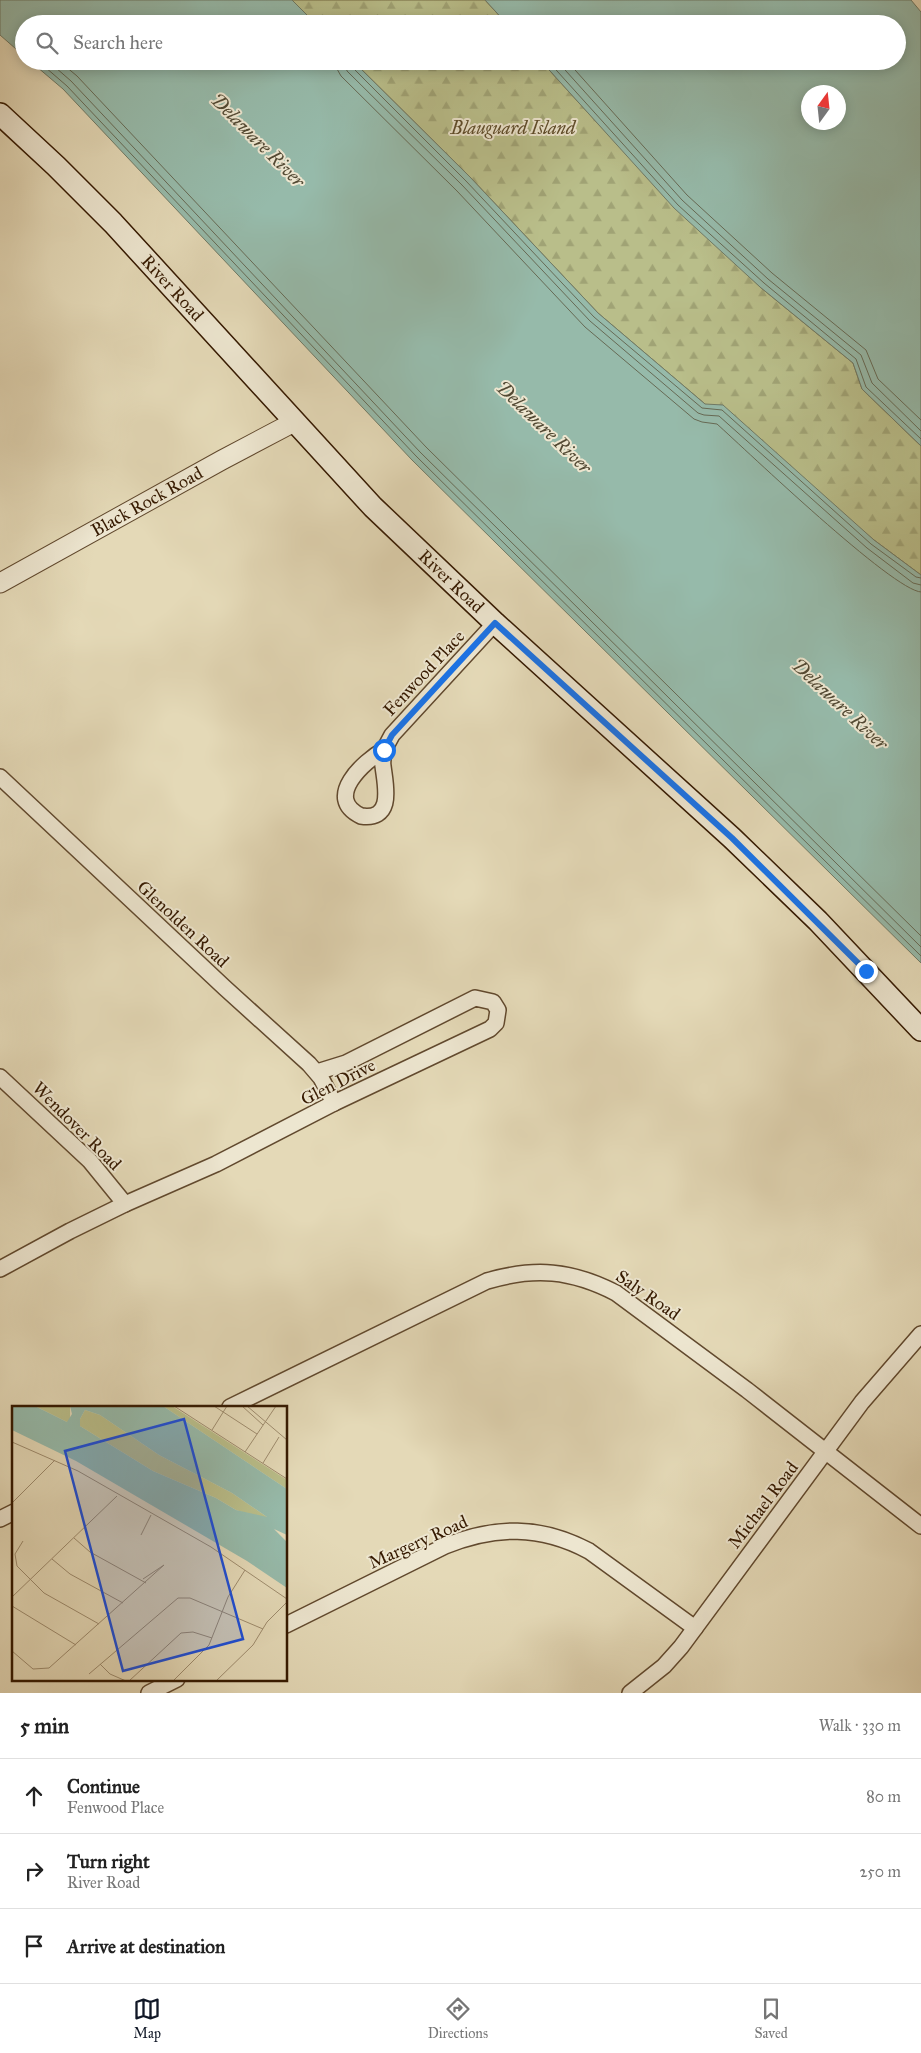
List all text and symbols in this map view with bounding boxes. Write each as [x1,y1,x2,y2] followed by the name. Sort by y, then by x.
[15,15,906,70] search box
[33,29,61,57] icon: search
[73,31,163,54] text: Search here
[801,85,846,130] north arrow
[206,88,311,193] water label: Delaware River
[450,117,577,139] park label: Blauguard Island
[136,250,208,326] street label: River Road
[492,376,597,479] water label: Delaware River
[87,462,207,541] street label: Black Rock Road
[414,545,489,618] street label: River Road
[379,626,469,720] street label: Fenwood Place
[787,653,894,755] water label: Delaware River
[373,739,396,762] route start
[132,876,234,972] street label: Glenolden Road
[855,960,878,983] route end
[297,1054,379,1110] street label: Glen Drive
[28,1077,126,1175] street label: Wendover Road
[612,1265,684,1325] street label: Saly Road
[12,1406,288,1680] inset map
[723,1457,803,1553] street label: Michael Road
[365,1510,471,1575] street label: Margery Road
[20,1713,69,1739] text: 5 min
[819,1716,901,1735] text: Walk · 330 m
[67,1775,140,1798] text: Continue
[20,1782,48,1810] icon: ahead
[866,1787,901,1806] text: 80 m
[67,1798,164,1817] text: Fenwood Place
[67,1850,150,1873] text: Turn right
[20,1857,48,1885] icon: right
[860,1862,901,1881] text: 250 m
[67,1873,140,1892] text: River Road
[20,1932,48,1960] icon: arrive
[67,1935,225,1958] text: Arrive at destination
[133,1995,161,2042] tab: Map
[428,1995,488,2042] tab: Directions
[755,1995,788,2042] tab: Saved

